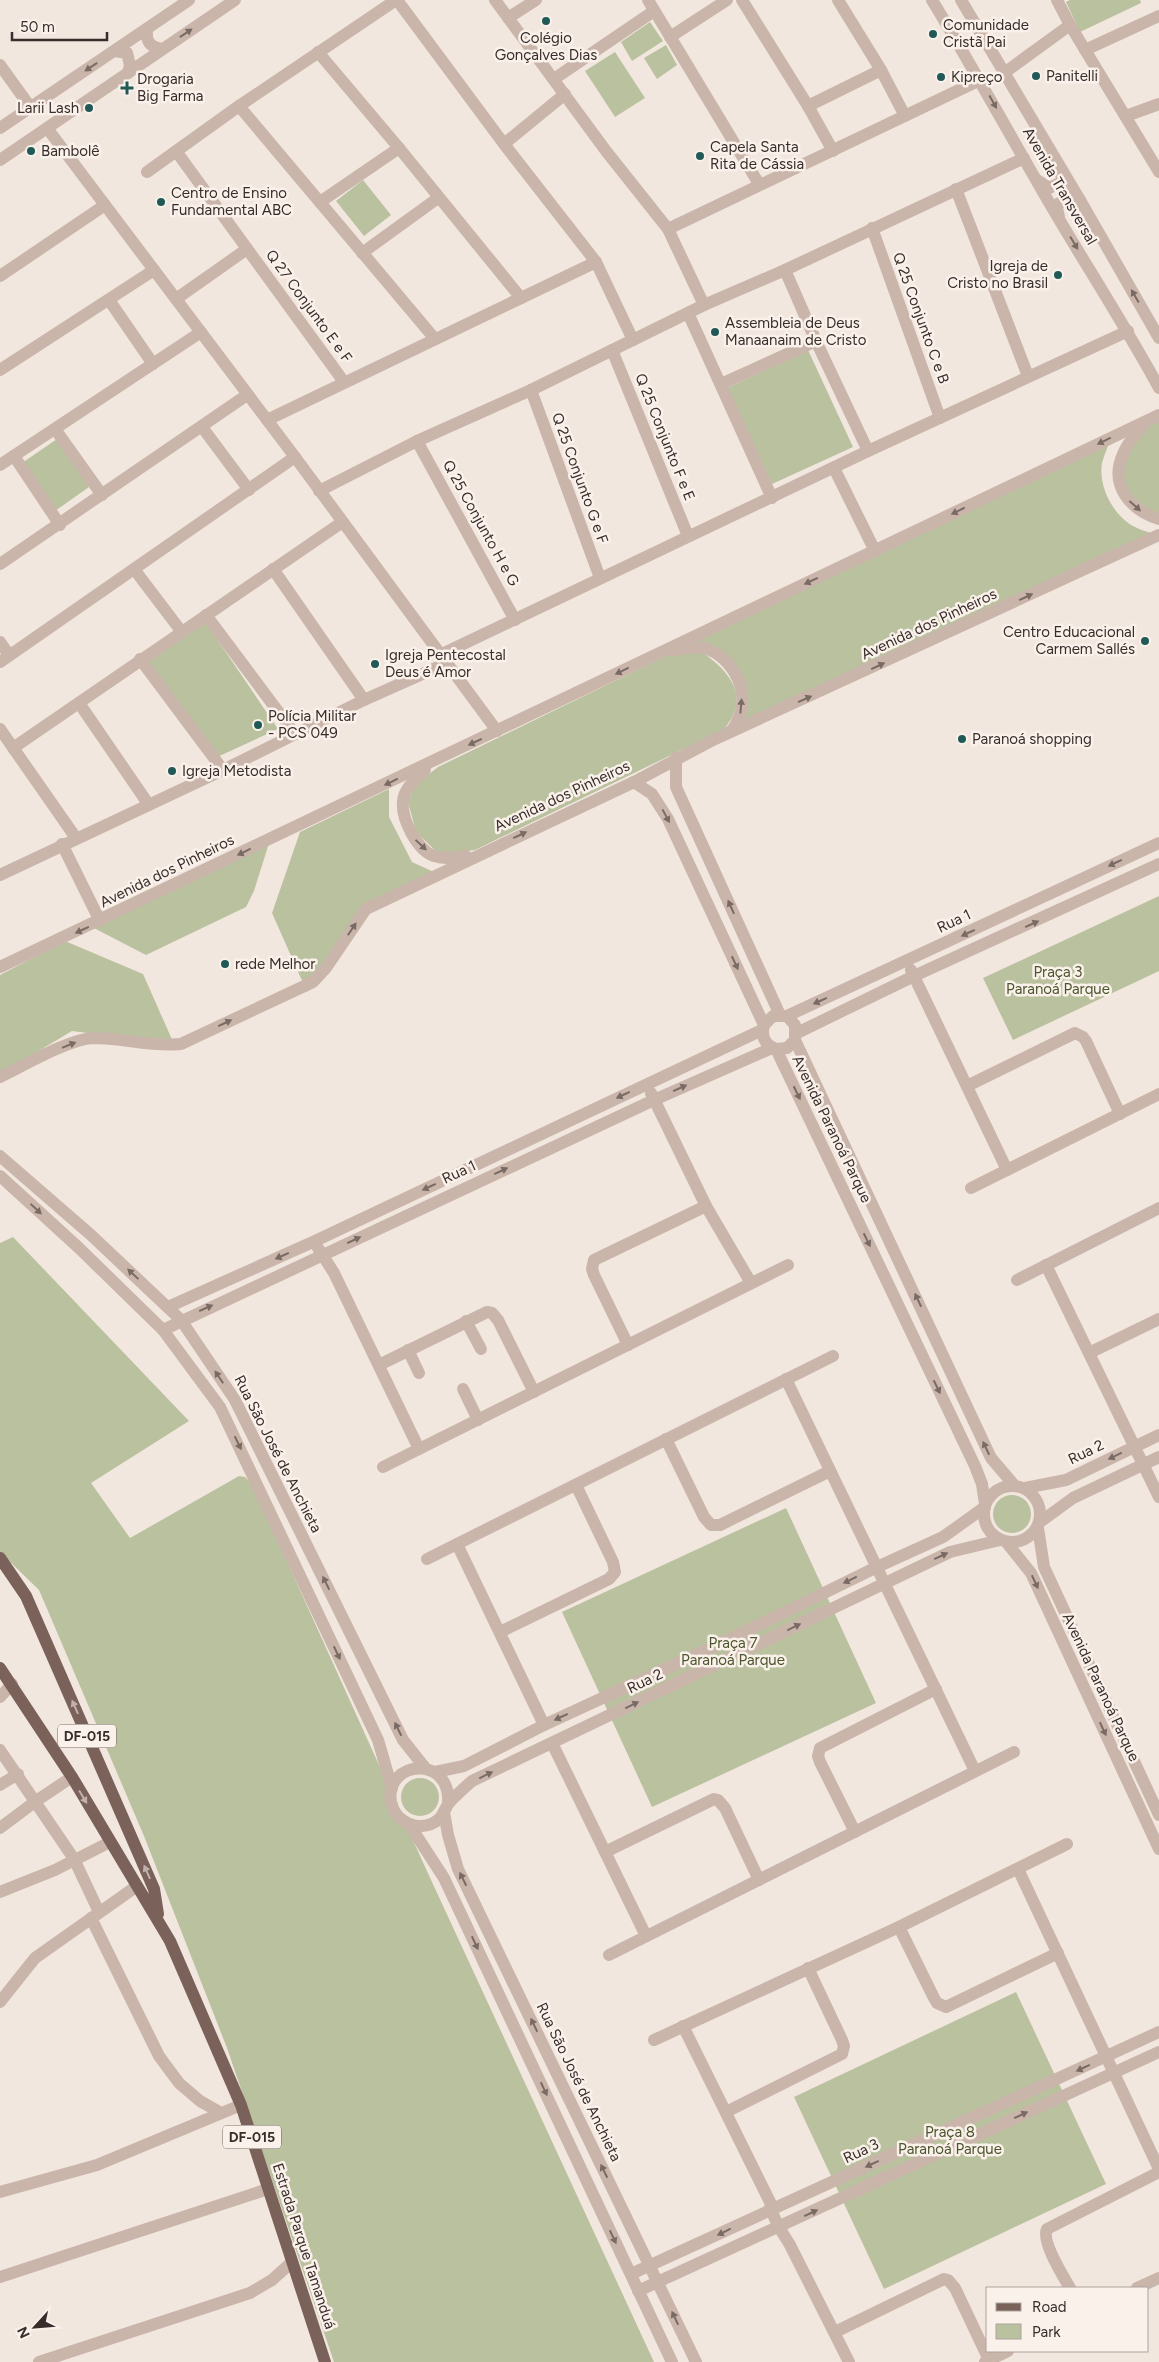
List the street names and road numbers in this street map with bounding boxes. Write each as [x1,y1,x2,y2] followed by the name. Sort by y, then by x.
[1019,124,1101,248] street label: Avenida Transversal
[262,246,356,366] street label: Q 27 Conjunto E e F
[889,250,953,386] street label: Q 25 Conjunto C e B
[631,371,699,503] street label: Q 25 Conjunto F e E
[548,410,612,546] street label: Q 25 Conjunto G e F
[439,457,523,589] street label: Q 25 Conjunto H e G
[858,585,1000,663] street label: Avenida dos Pinheiros
[491,757,633,835] street label: Avenida dos Pinheiros
[97,831,237,911] street label: Avenida dos Pinheiros
[934,905,974,937] street label: Rua 1
[788,1052,876,1206] street label: Avenida Paranoá Parque
[439,1156,479,1188] street label: Rua 1
[230,1372,326,1536] street label: Rua São José de Anchieta
[1065,1436,1107,1468] street label: Rua 2
[1059,1610,1143,1764] street label: Avenida Paranoá Parque
[624,1665,666,1697] street label: Rua 2
[58,1724,116,1748] road number: DF-015
[533,2000,625,2164] street label: Rua São José de Anchieta
[223,2126,281,2148] road number: DF-015
[840,2135,882,2167] street label: Rua 3
[269,2161,339,2331] street label: Estrada Parque Tamanduá

